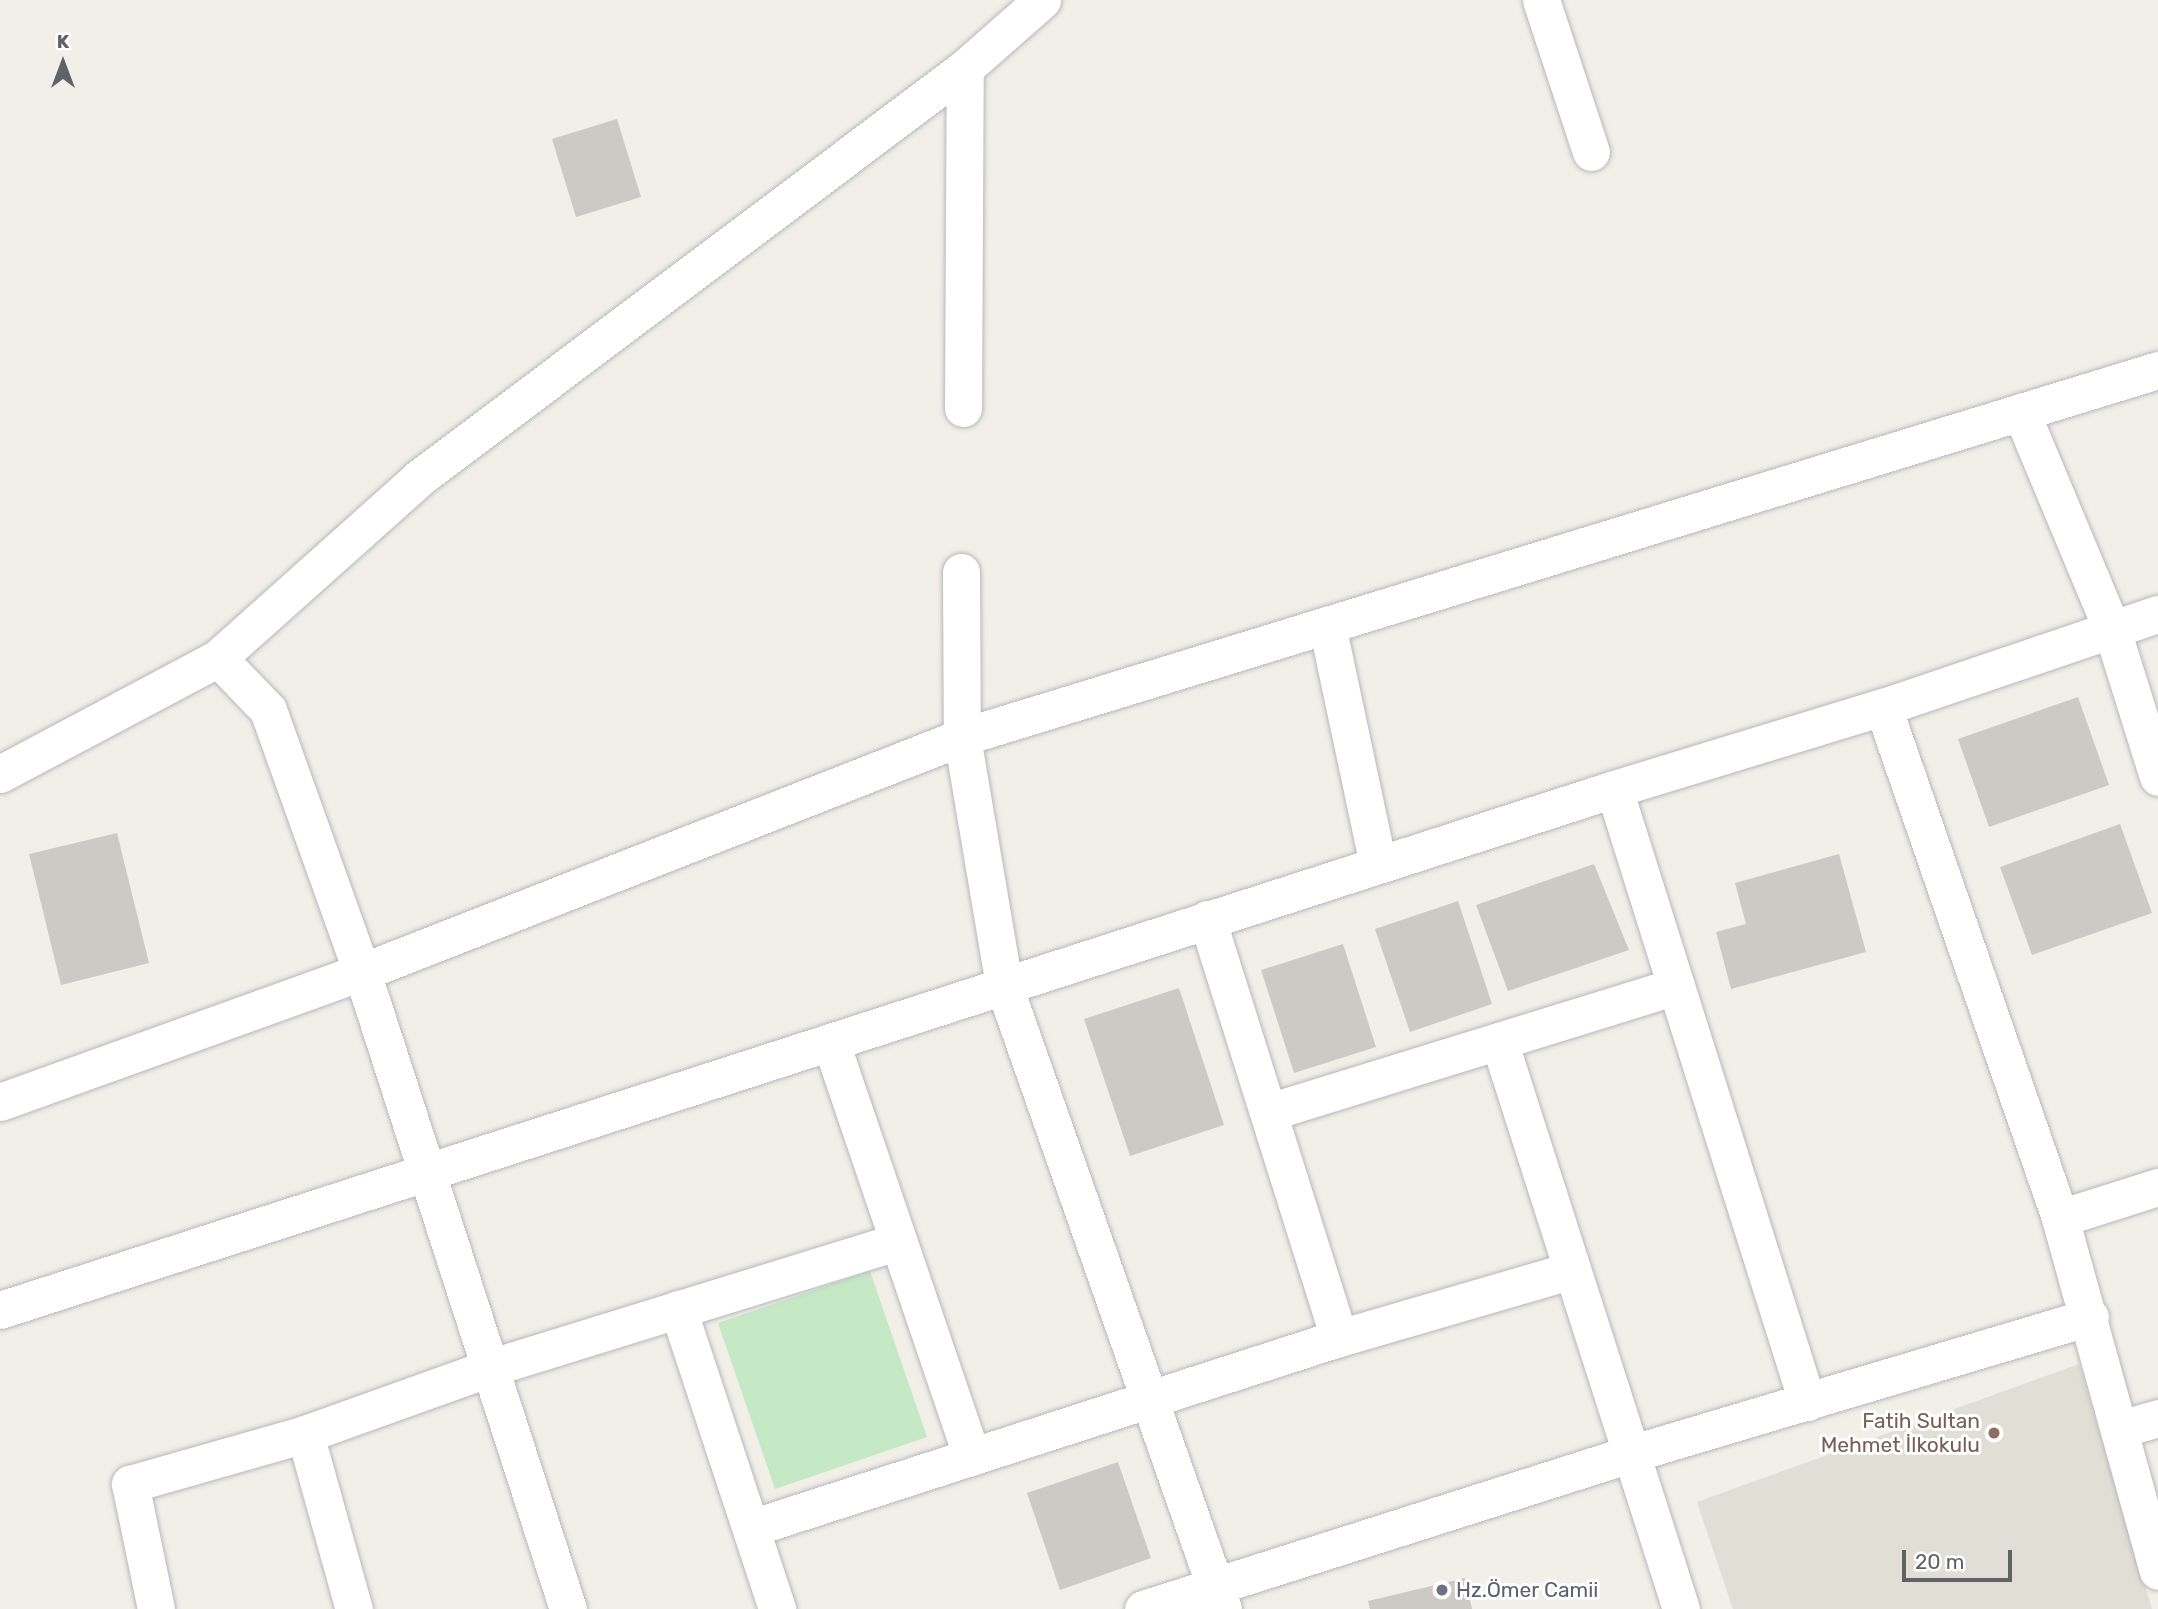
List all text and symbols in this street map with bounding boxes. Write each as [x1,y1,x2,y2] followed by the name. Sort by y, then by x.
[28,28,98,98] north arrow
[57,30,69,53] text: K
[1821,1408,1980,1458] place label: Fatih Sultan Mehmet İlkokulu
[1986,1425,2002,1441] marker: Fatih Sultan Mehmet İlkokulu
[1906,1536,2016,1580] scale bar
[1915,1549,1964,1574] text: 20 m
[1456,1577,1599,1603] place label: Hz.Ömer Camii
[1434,1582,1450,1598] marker: Hz.Ömer Camii

